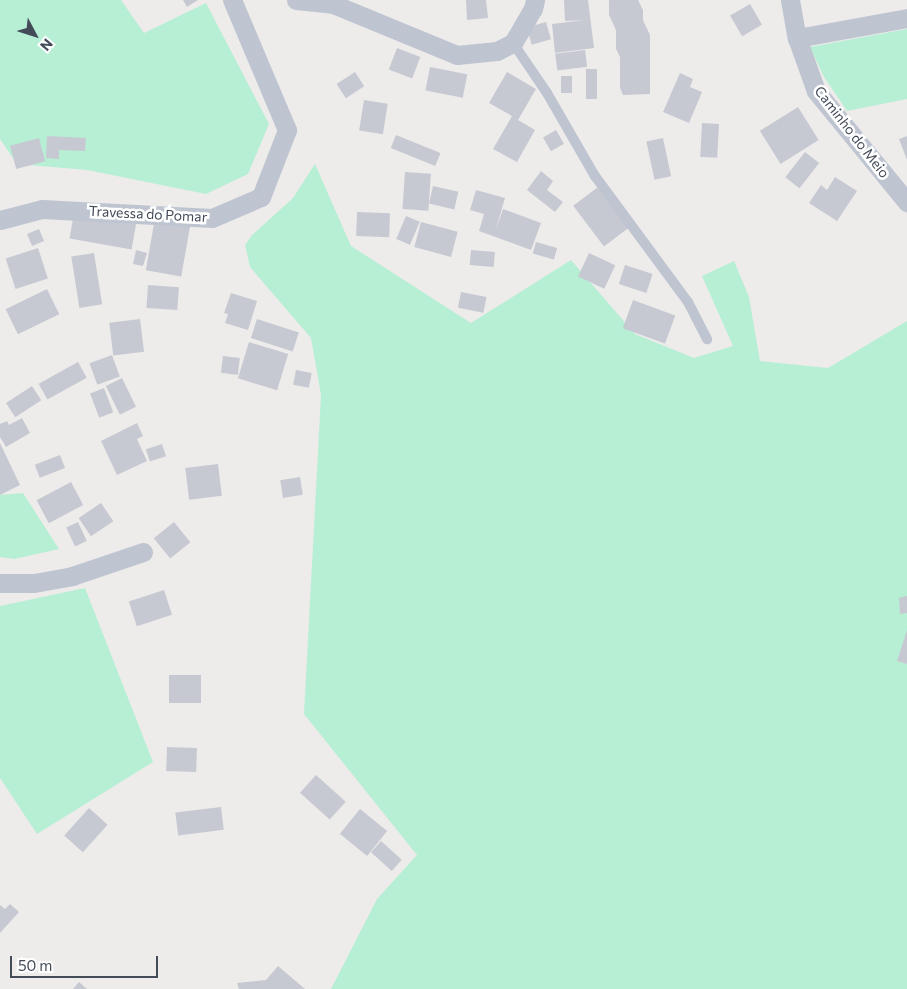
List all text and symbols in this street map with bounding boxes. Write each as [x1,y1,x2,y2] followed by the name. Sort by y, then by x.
[10,10,60,60] north arrow
[37,35,57,54] text: N
[811,83,893,181] street label: Caminho do Meio
[88,203,208,225] street label: Travessa do Pomar
[12,946,160,978] scale bar
[18,956,52,974] text: 50 m

